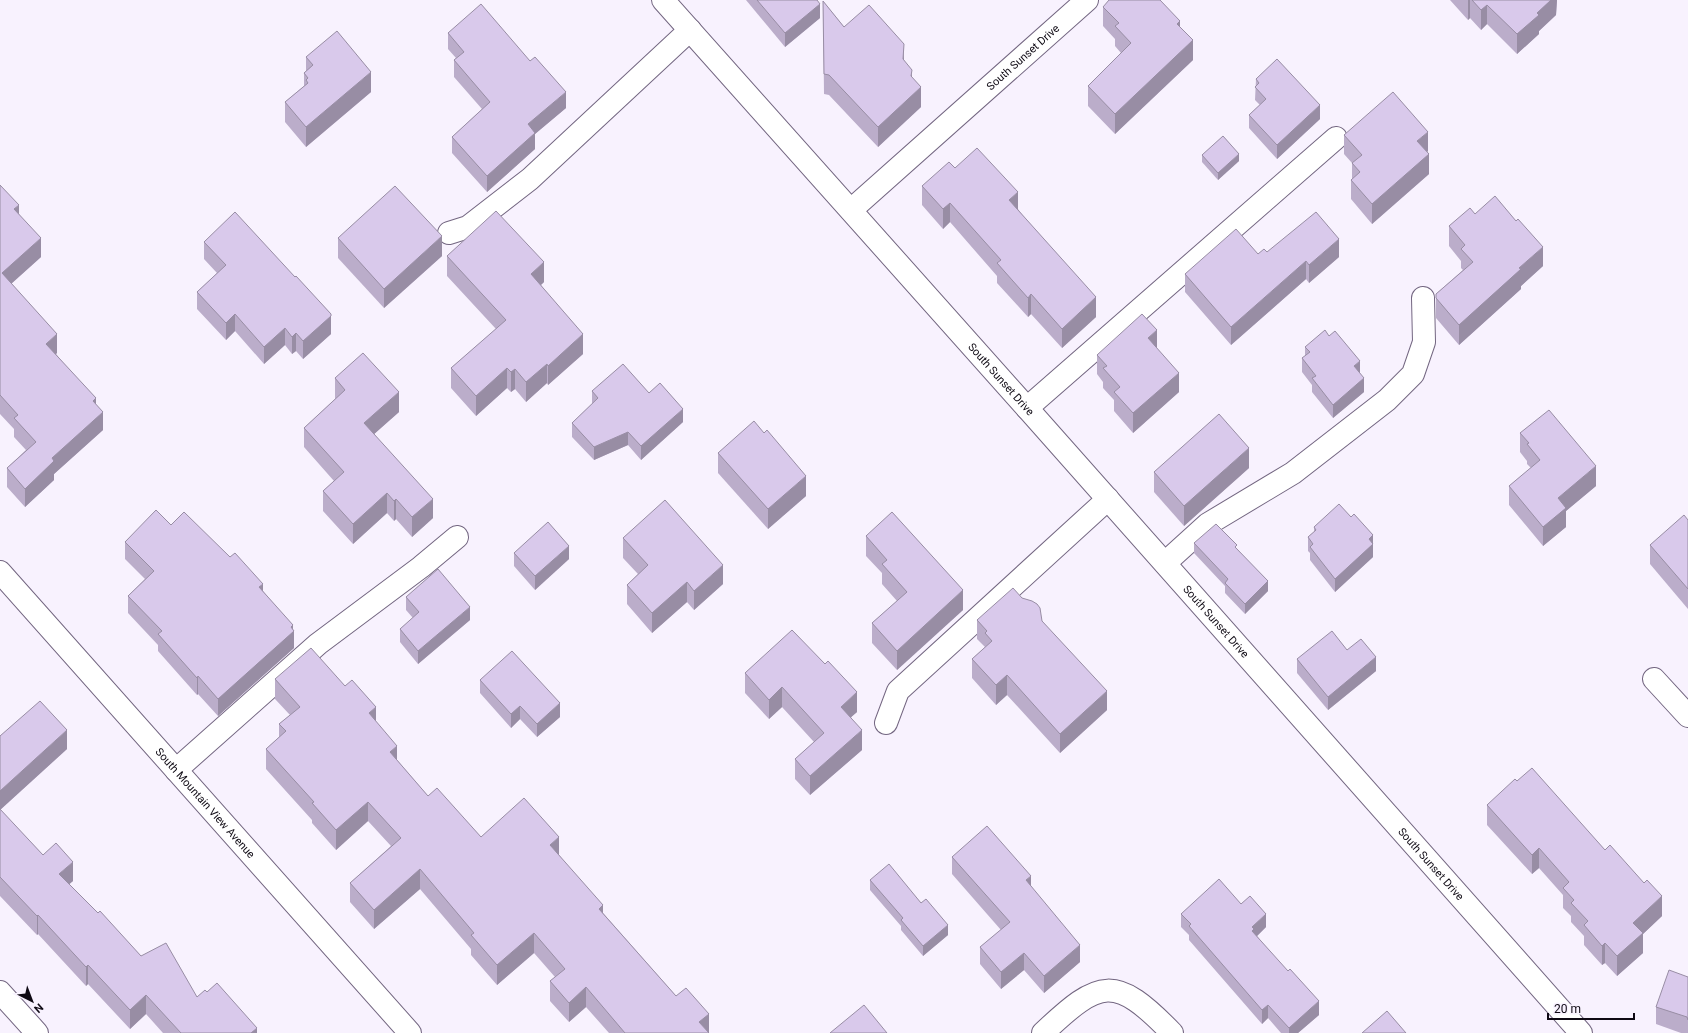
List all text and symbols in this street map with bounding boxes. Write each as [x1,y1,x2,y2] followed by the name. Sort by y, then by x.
[984,21,1062,93] street label: South Sunset Drive
[966,340,1037,418] street label: South Sunset Drive
[1181,582,1252,661] street label: South Sunset Drive
[153,745,258,861] street label: South Mountain View Avenue
[1396,825,1467,903] street label: South Sunset Drive
[12,981,52,1021] north arrow
[1548,995,1634,1021] scale bar
[31,1001,46,1016] text: N
[1554,1002,1581,1016] text: 20 m

